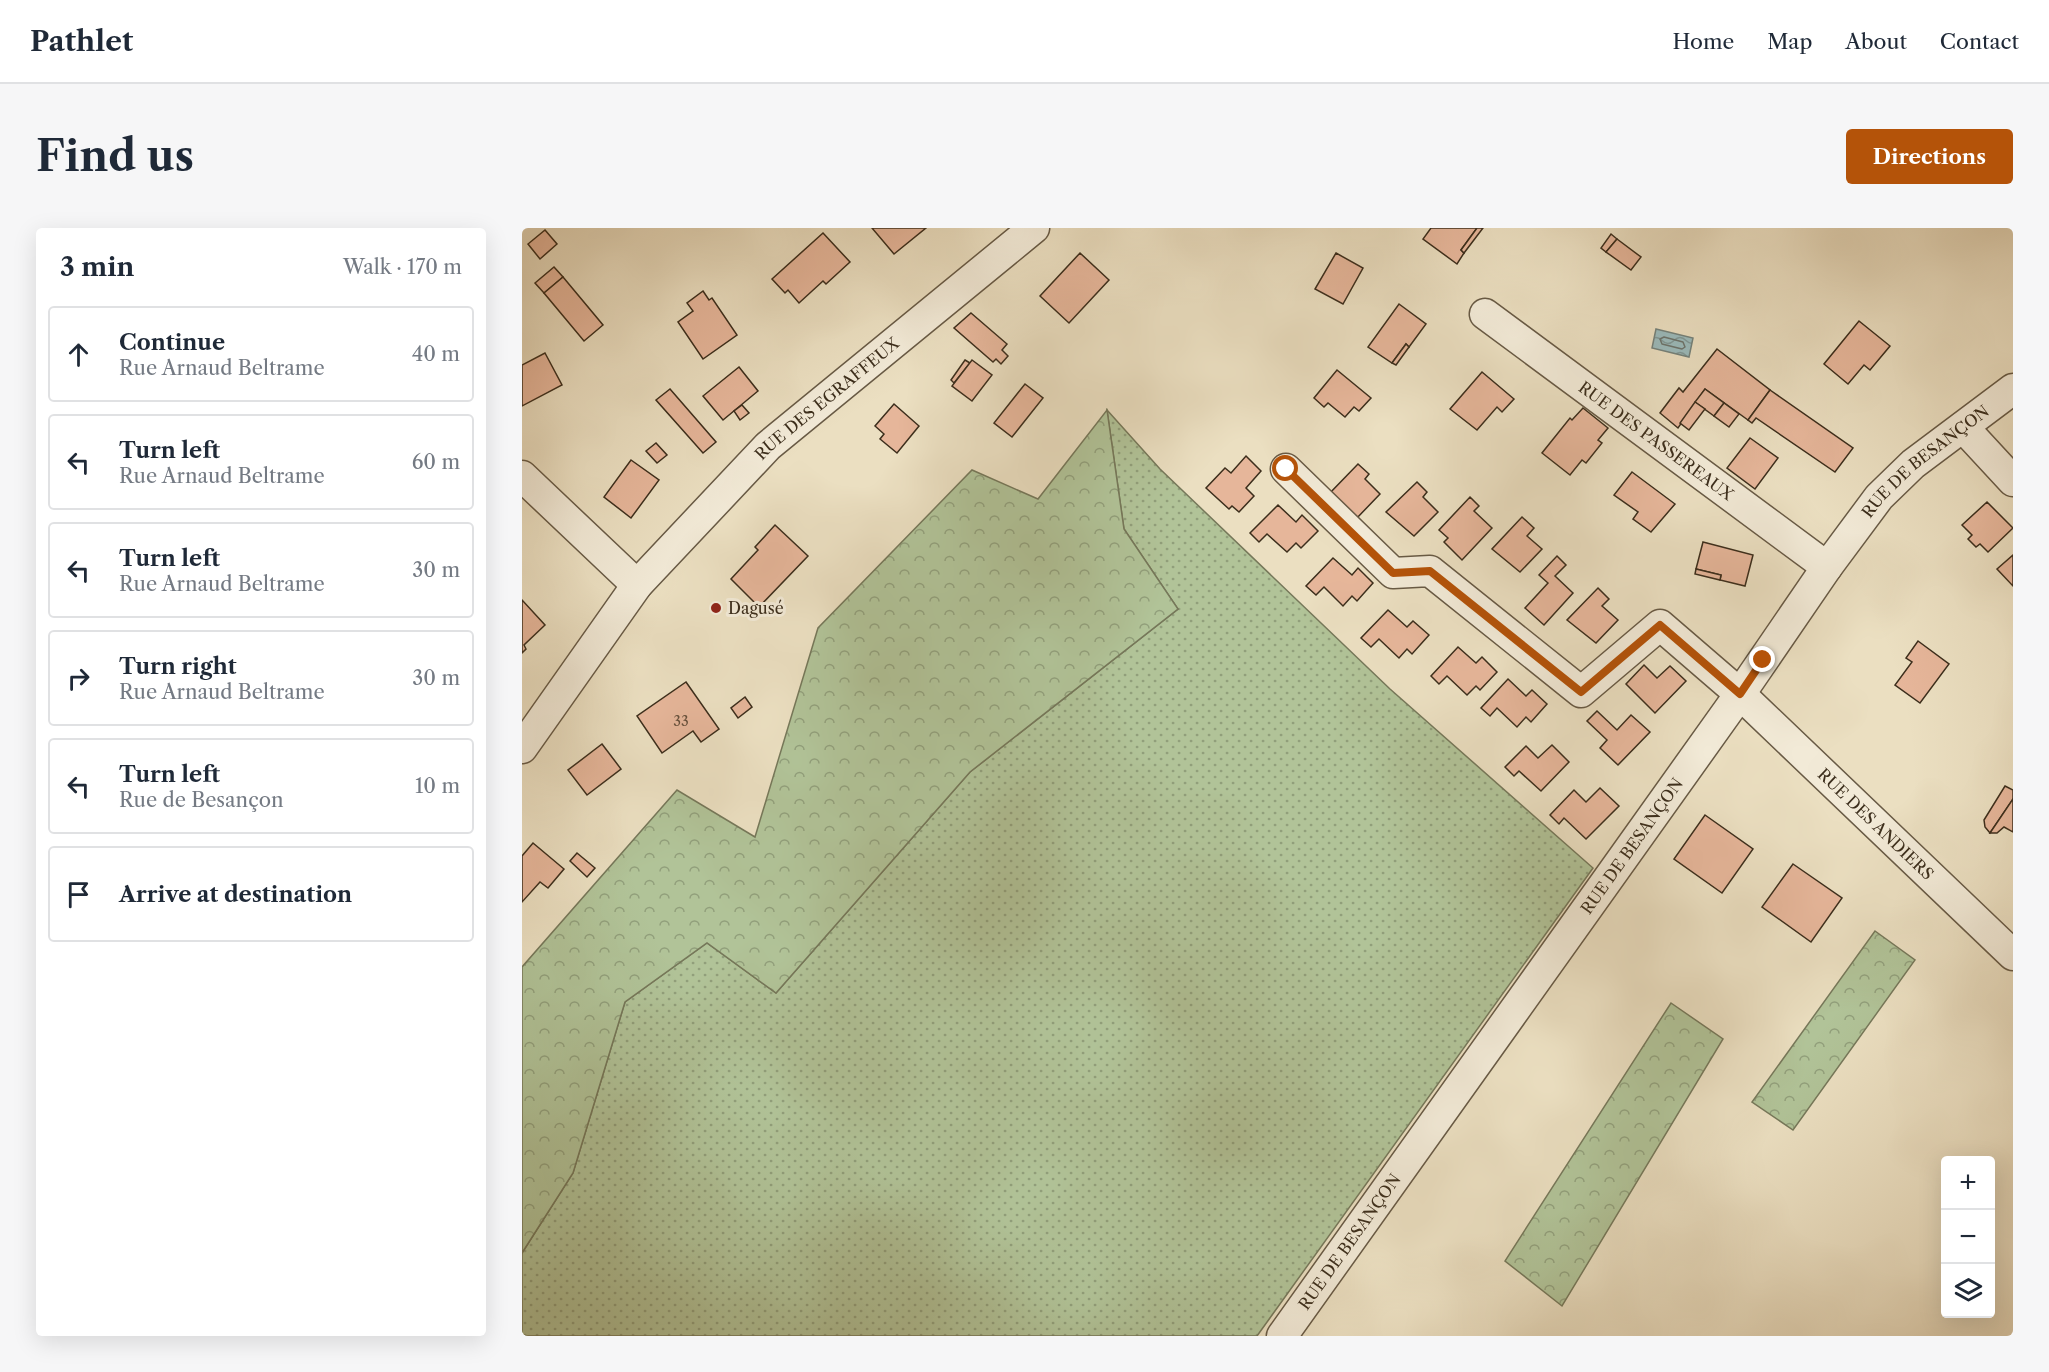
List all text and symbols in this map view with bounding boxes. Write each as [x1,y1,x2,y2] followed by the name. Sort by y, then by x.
[30,24,133,58] text: Pathlet
[1673,29,1734,54] text: Home
[1767,29,1812,54] text: Map
[1845,29,1907,54] text: About
[1940,29,2019,54] text: Contact
[1846,129,2013,184] button: Directions
[36,130,194,182] text: Find us
[60,251,134,283] text: 3 min
[343,255,462,279] text: Walk · 170 m
[119,329,225,356] text: Continue
[750,333,903,464] street label: RUE DES EGRAFFEUX
[62,338,95,371] icon: ahead
[412,342,460,366] text: 40 m
[119,356,325,380] text: Rue Arnaud Beltrame
[1575,377,1738,505] street label: RUE DES PASSEREAUX
[1857,401,1993,521] street label: RUE DE BESANÇON
[119,437,220,464] text: Turn left
[62,446,95,479] icon: left
[412,450,460,474] text: 60 m
[1272,455,1298,481] route start
[119,464,325,488] text: Rue Arnaud Beltrame
[119,545,220,572] text: Turn left
[62,554,95,587] icon: left
[412,558,460,582] text: 30 m
[119,572,325,596] text: Rue Arnaud Beltrame
[728,598,784,618] place label: Dagusé
[709,601,723,615] marker: Dagusé
[1749,646,1775,672] route end
[119,653,237,680] text: Turn right
[62,662,95,695] icon: right
[412,666,460,690] text: 30 m
[119,680,325,704] text: Rue Arnaud Beltrame
[673,712,689,730] house number: 33
[119,761,220,788] text: Turn left
[1814,764,1938,884] street label: RUE DES ANDIERS
[62,770,95,803] icon: left
[415,774,460,798] text: 10 m
[1576,774,1687,918] street label: RUE DE BESANÇON
[119,788,284,812] text: Rue de Besançon
[62,878,95,911] icon: arrive
[119,881,352,908] text: Arrive at destination
[1941,1156,1995,1318] map controls
[1941,1156,1995,1210] button: +
[1294,1170,1405,1313] street label: RUE DE BESANÇON
[1941,1210,1995,1264] button: −
[1941,1264,1995,1318] button: layers

